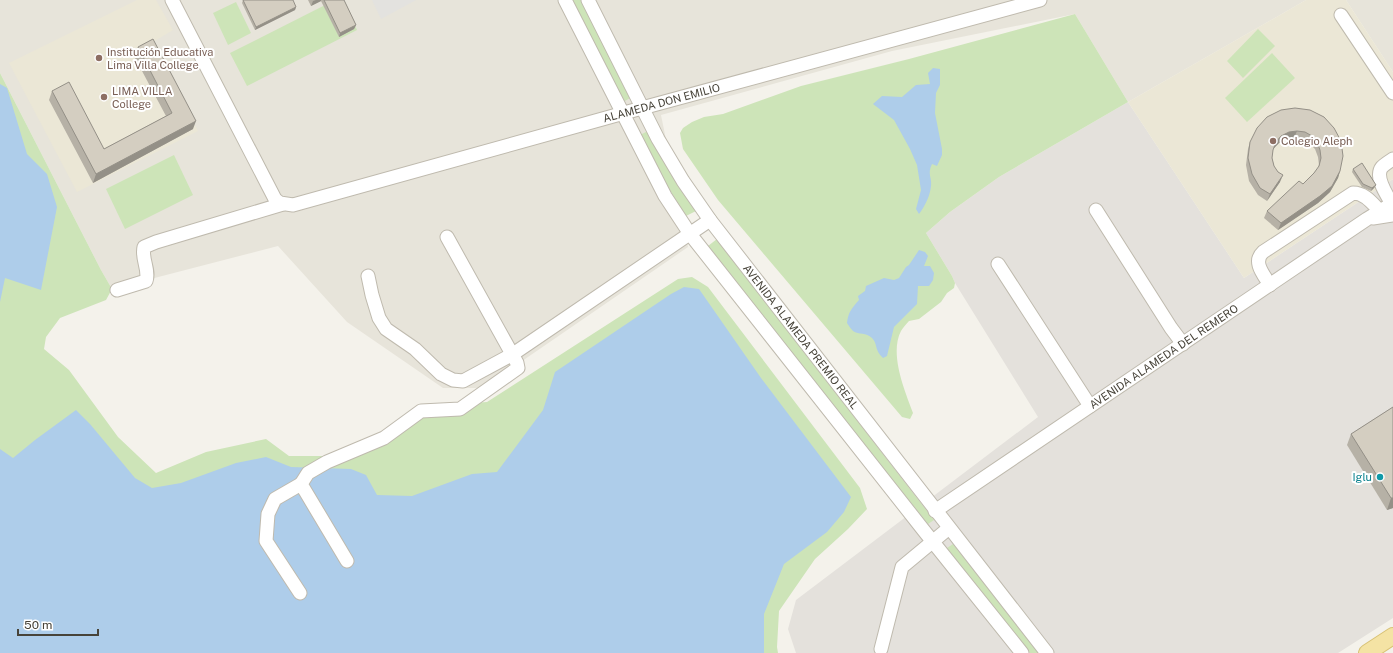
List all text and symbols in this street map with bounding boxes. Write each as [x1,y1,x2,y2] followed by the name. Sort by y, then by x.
[107,46,213,71] place label: Institución Educativa Lima Villa College
[94,53,104,63] marker: Institución Educativa Lima Villa College
[602,81,721,125] street label: ALAMEDA DON EMILIO
[112,85,173,110] place label: LIMA VILLA College
[99,92,109,102] marker: LIMA VILLA College
[1281,135,1352,147] place label: Colegio Aleph
[1268,136,1278,146] marker: Colegio Aleph
[741,262,861,412] street label: AVENIDA ALAMEDA PREMIO REAL
[1087,302,1240,411] street label: AVENIDA ALAMEDA DEL REMERO
[1353,471,1372,483] place label: Iglu
[1375,472,1385,482] marker: Iglu
[18,611,98,637] scale bar
[24,618,52,632] text: 50 m

